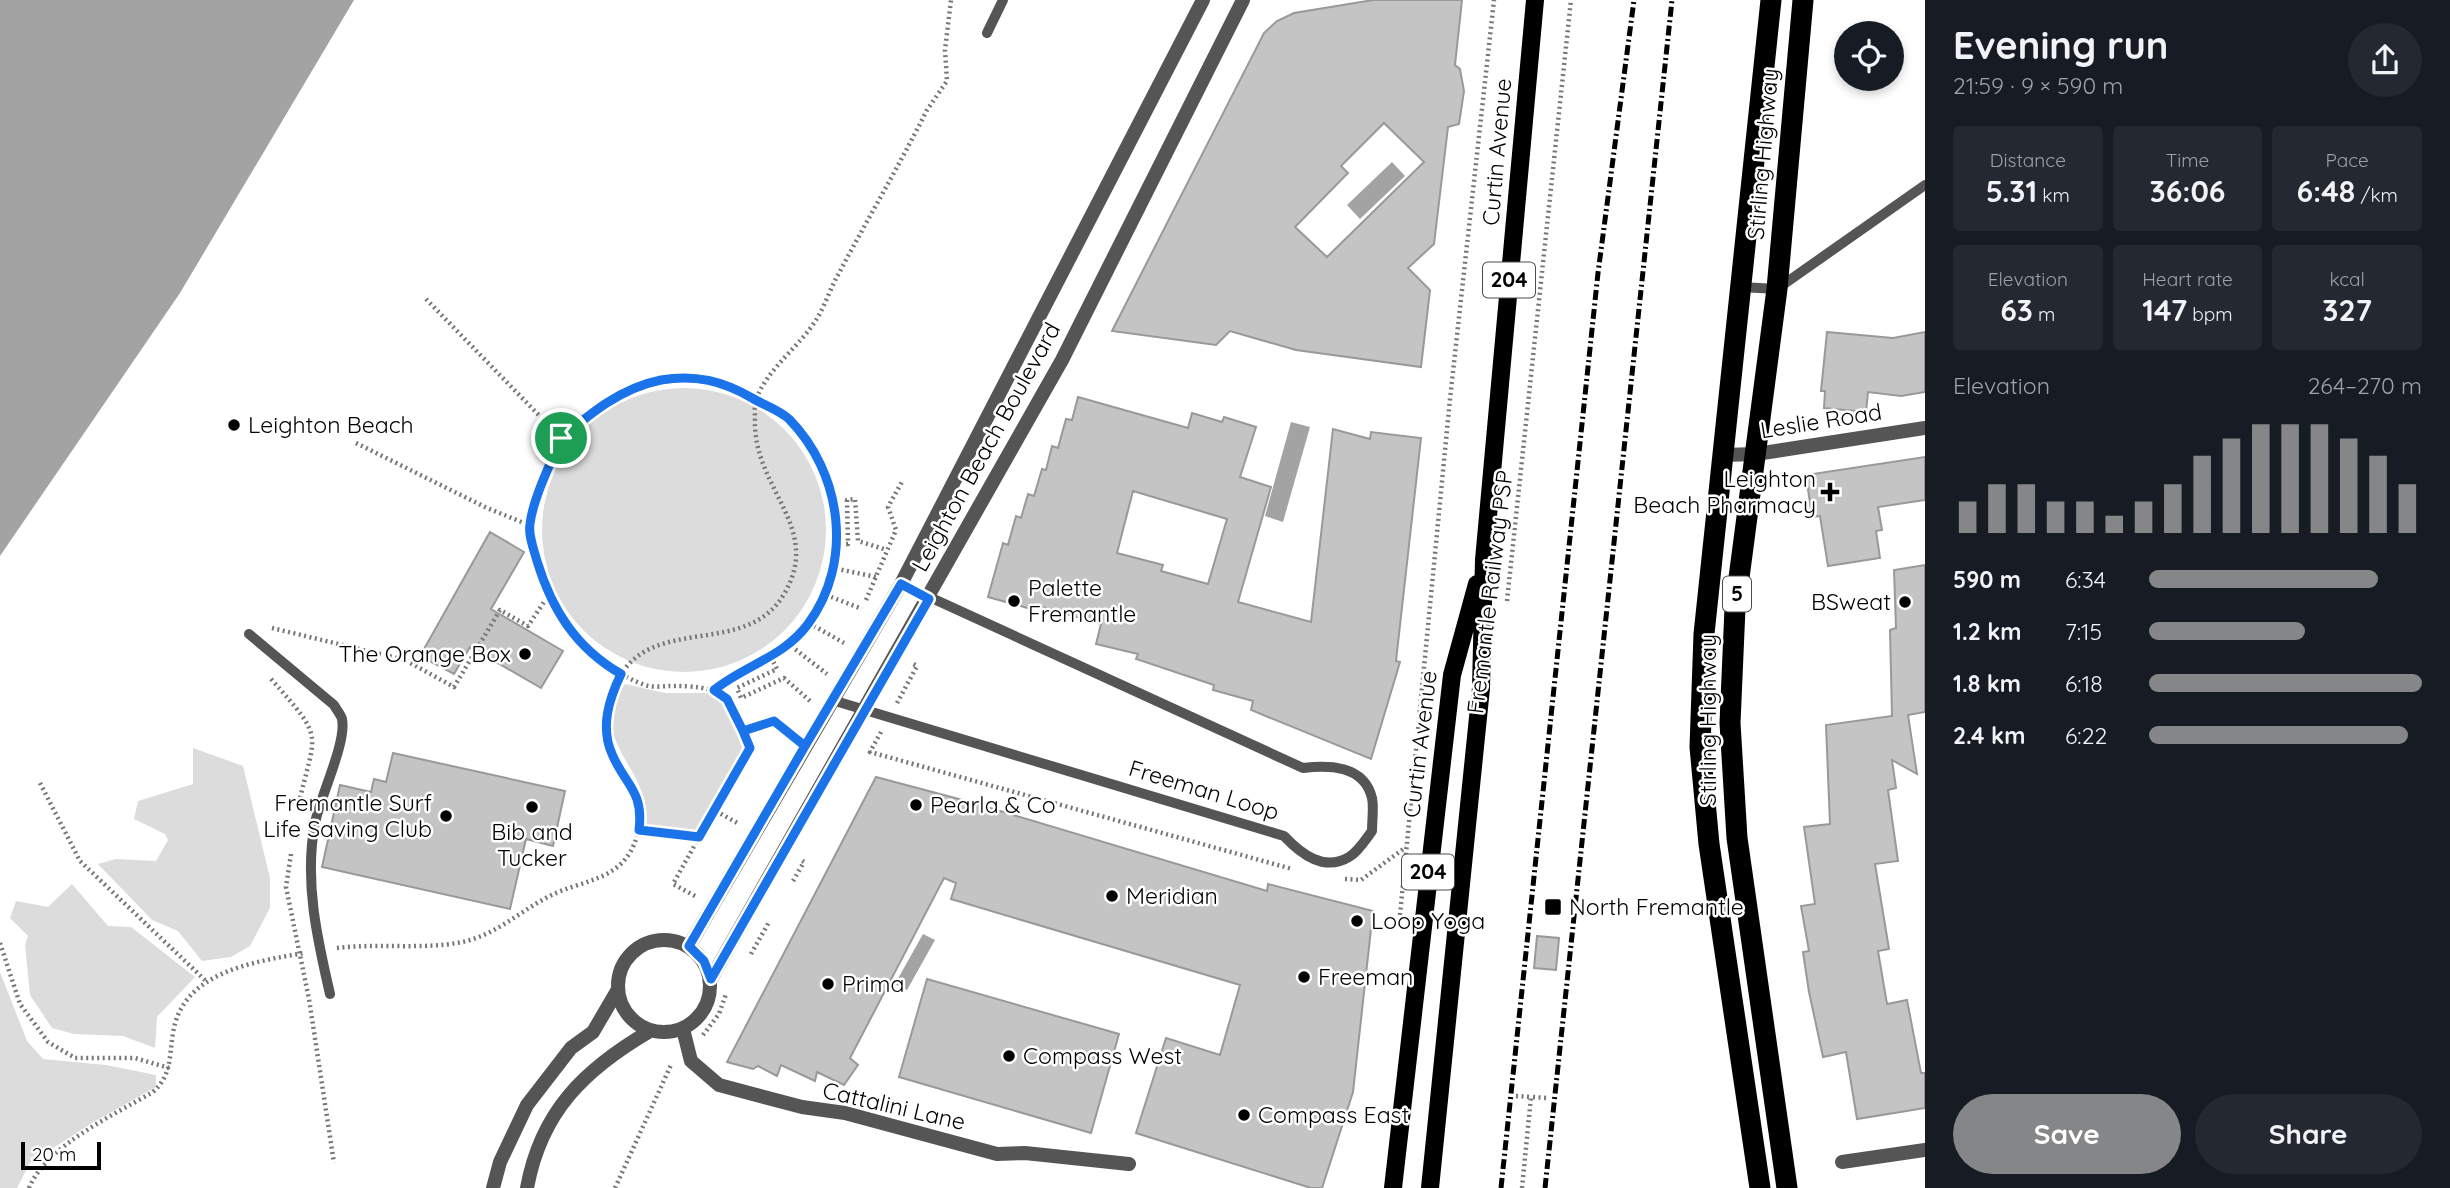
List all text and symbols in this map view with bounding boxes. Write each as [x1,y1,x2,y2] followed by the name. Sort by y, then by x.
[1834,21,1904,91] map controls
[1834,21,1904,91] button: locate
[1953,21,2168,69] text: Evening run
[2348,23,2422,97] button: share
[1741,67,1784,241] street label: Stirling Highway
[1953,71,2123,100] text: 21:59 · 9 × 590 m
[1476,77,1517,227] street label: Curtin Avenue
[1990,148,2066,172] text: Distance
[2166,148,2209,172] text: Time
[2326,148,2369,172] text: Pace
[1986,172,2037,210] text: 5.31
[2150,172,2225,210] text: 36:06
[2296,172,2355,210] text: 6:48
[2037,183,2070,207] text: km
[2355,183,2398,207] text: /km
[1483,262,1535,298] road number: 204
[1988,267,2068,291] text: Elevation
[2142,267,2233,291] text: Heart rate
[2329,267,2365,291] text: kcal
[2000,291,2033,329] text: 63
[2142,291,2187,329] text: 147
[2322,291,2372,329] text: 327
[2033,302,2055,326] text: m
[2187,302,2233,326] text: bpm
[905,317,1066,576] street label: Leighton Beach Boulevard
[1953,371,2050,400] text: Elevation
[2308,371,2422,400] text: 264–270 m
[1758,397,1884,444] street label: Leslie Road
[531,408,591,468] pin
[248,410,414,439] place label: Leighton Beach
[226,417,242,433] marker: Leighton Beach
[542,419,580,457] icon: arrive
[1633,464,1816,519] place label: Leighton Beach Pharmacy
[1460,469,1519,715] street label: Fremantle Railway PSP
[1822,484,1838,500] marker: Leighton Beach Pharmacy
[1953,565,2021,594] text: 590 m
[2065,565,2106,594] text: 6:34
[1028,573,1136,628] place label: Palette Fremantle
[1723,576,1751,612] road number: 5
[1811,587,1891,616] place label: BSweat
[1006,593,1022,609] marker: Palette Fremantle
[1897,594,1913,610] marker: BSweat
[1953,617,2022,646] text: 1.2 km
[2065,617,2102,646] text: 7:15
[1693,634,1722,806] street label: Stirling Highway
[338,639,511,668] place label: The Orange Box
[517,646,533,662] marker: The Orange Box
[1396,669,1443,819] street label: Curtin Avenue
[1953,669,2021,698] text: 1.8 km
[2065,669,2103,698] text: 6:18
[1953,721,2025,750] text: 2.4 km
[2065,721,2107,750] text: 6:22
[1126,753,1283,826] street label: Freeman Loop
[263,788,432,843] place label: Fremantle Surf Life Saving Club
[930,790,1056,819] place label: Pearla & Co
[908,797,924,813] marker: Pearla & Co
[524,799,540,815] marker: Bib and Tucker
[438,808,454,824] marker: Fremantle Surf Life Saving Club
[491,817,573,872] place label: Bib and Tucker
[1402,854,1454,890] road number: 204
[1126,881,1218,910] place label: Meridian
[1104,888,1120,904] marker: Meridian
[1569,892,1744,921] place label: North Fremantle
[1543,897,1563,917] marker: North Fremantle
[1371,906,1485,935] place label: Loop Yoga
[1349,913,1365,929] marker: Loop Yoga
[1318,962,1413,991] place label: Freeman
[842,969,904,998] place label: Prima
[1296,969,1312,985] marker: Freeman
[820,976,836,992] marker: Prima
[1023,1041,1182,1070] place label: Compass West
[1001,1048,1017,1064] marker: Compass West
[820,1075,968,1136] street label: Cattalini Lane
[1953,1094,2181,1174] button: Save
[2195,1094,2422,1174] button: Share
[1258,1100,1409,1129] place label: Compass East
[1236,1107,1252,1123] marker: Compass East
[21,1139,102,1171] scale bar
[32,1142,76,1166] text: 20 m

